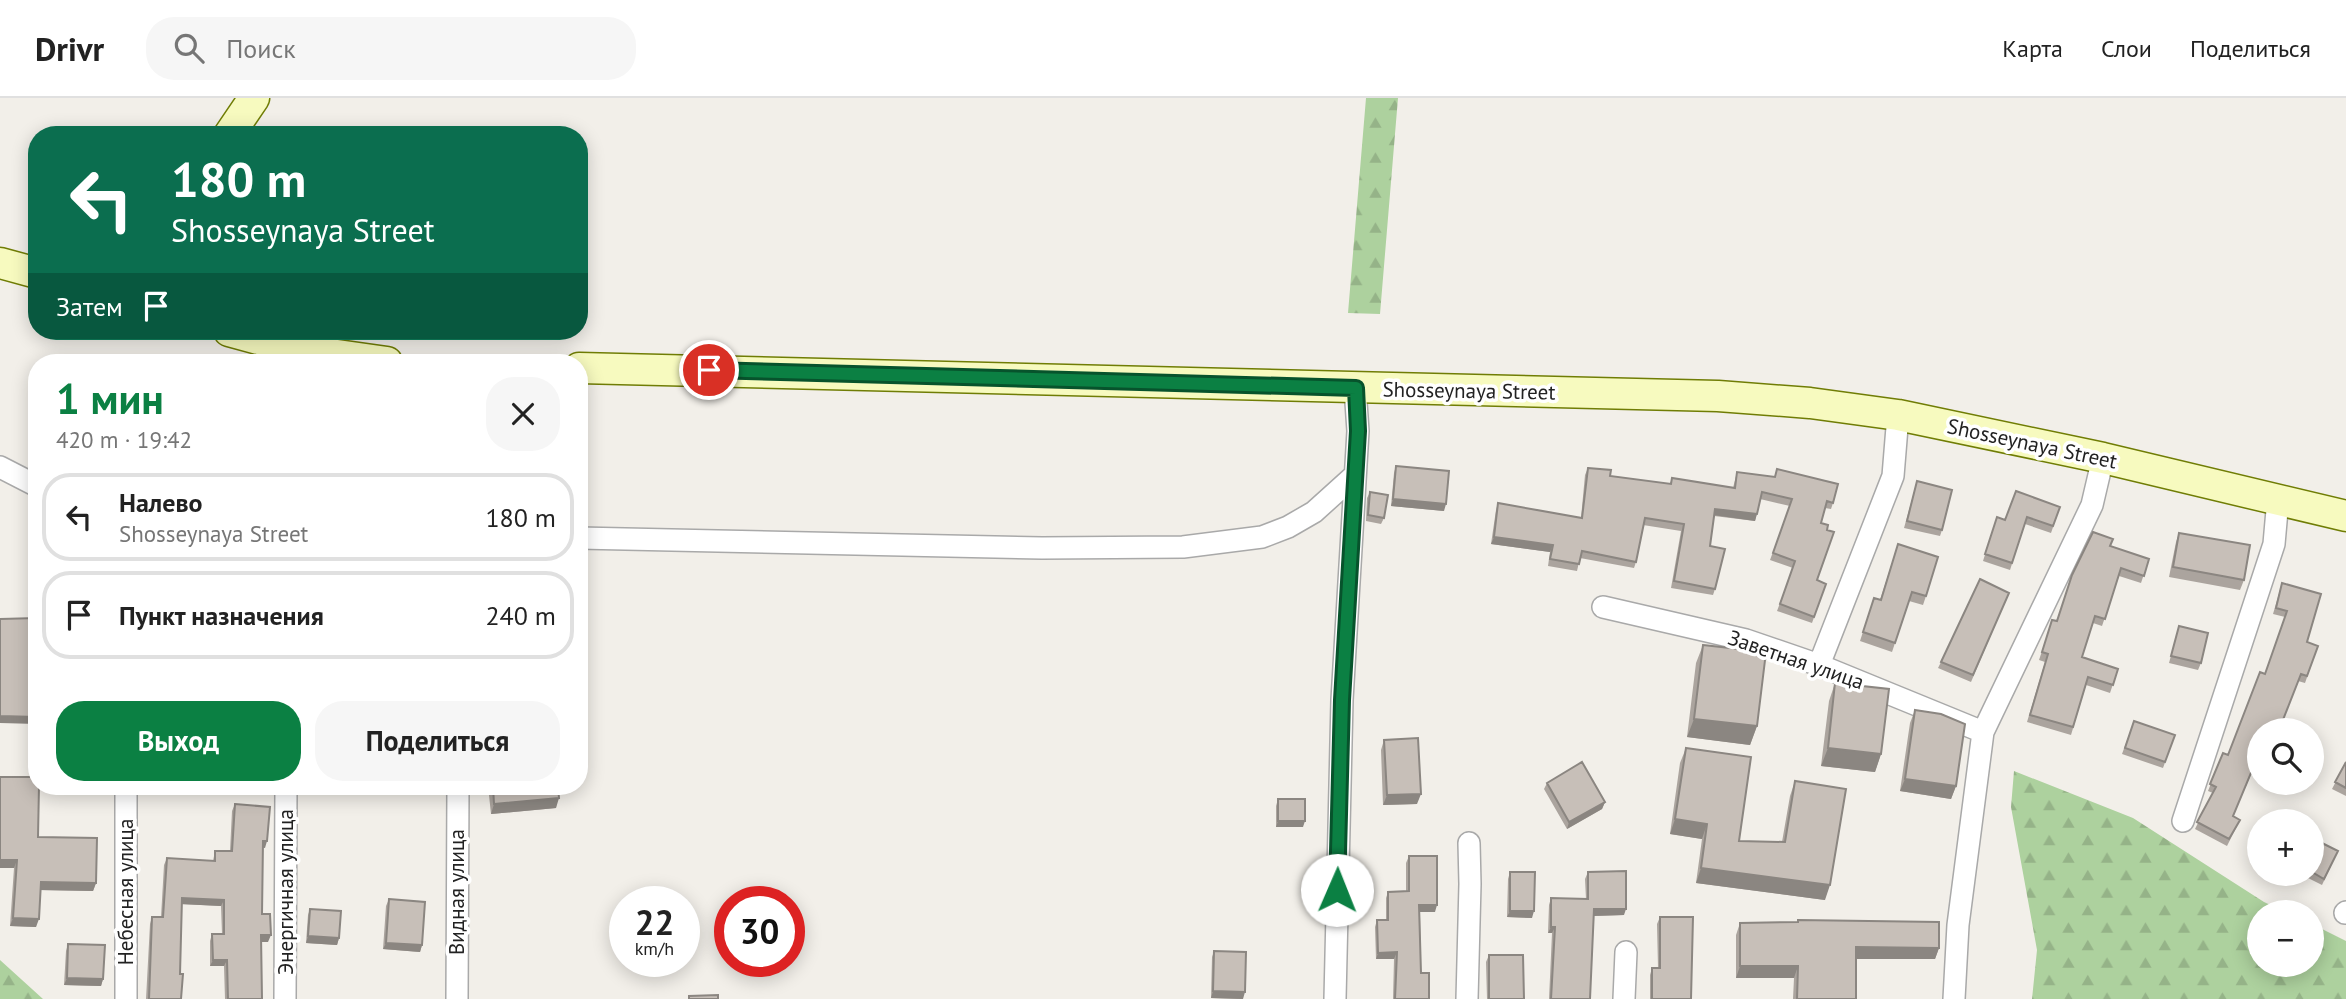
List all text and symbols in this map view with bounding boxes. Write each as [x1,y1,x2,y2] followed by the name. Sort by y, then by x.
[146,17,636,80] search box
[35,27,104,70] text: Drivr
[170,29,208,67] icon: search
[226,32,296,65] text: Поиск
[2002,33,2063,64] text: Карта
[2101,33,2152,64] text: Слои
[2190,33,2311,64] text: Поделиться
[171,147,306,211] text: 180 m
[56,154,147,245] icon: left
[171,209,435,251] text: Shosseynaya Street
[137,287,175,325] icon: arrive
[56,290,123,323] text: Затем
[679,340,739,400] pin
[690,351,728,389] icon: arrive
[56,371,164,426] text: 1 мин
[1382,375,1556,406] street label: Shosseynaya Street
[486,377,560,451] button: close
[1945,412,2119,475] street label: Shosseynaya Street
[56,425,192,454] text: 420 m · 19:42
[119,486,203,519] text: Налево
[60,498,98,536] icon: left
[485,501,556,534] text: 180 m
[119,519,308,548] text: Shosseynaya Street
[60,596,98,634] icon: arrive
[119,599,324,632] text: Пункт назначения
[485,599,556,632] text: 240 m
[1725,624,1868,695] street label: Заветная улица
[56,701,301,781] button: Выход
[315,701,560,781] button: Поделиться
[2247,718,2324,977] map controls
[2247,718,2324,795] button: search
[272,809,299,975] street label: Энергичная улица
[2247,809,2324,886] button: +
[112,819,139,965] street label: Небесная улица
[443,829,470,955] street label: Видная улица
[1300,853,1374,927] position arrow
[714,886,805,977] speed limit sign: 30
[635,899,674,945] text: 22
[2247,900,2324,977] button: −
[635,937,674,960] text: km/h

